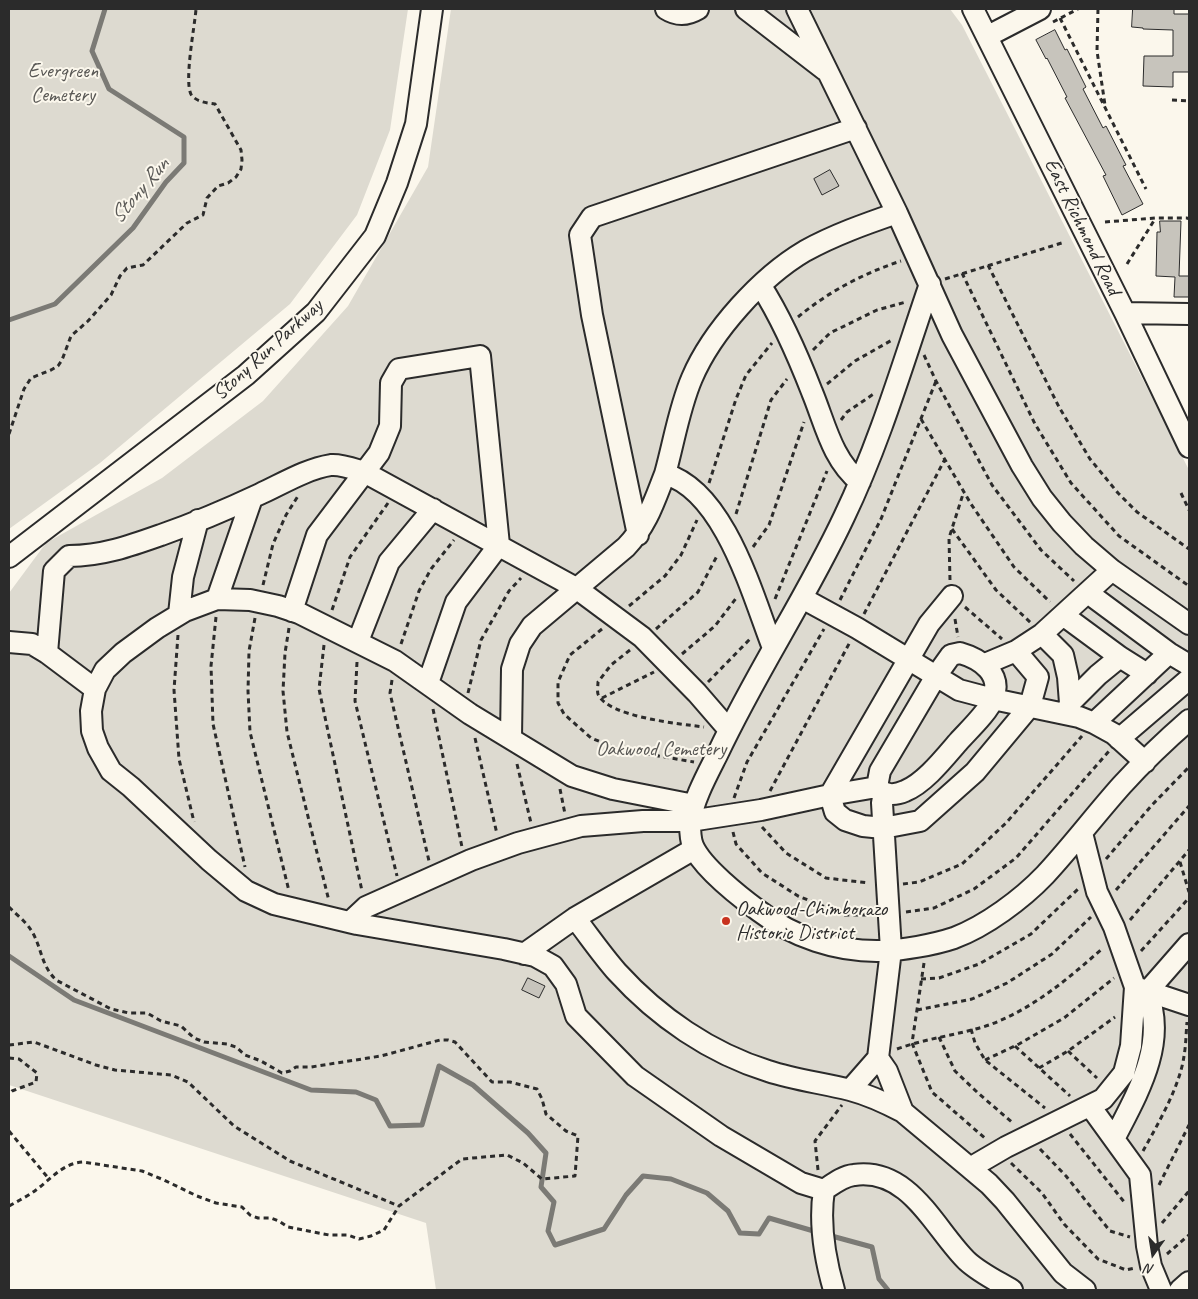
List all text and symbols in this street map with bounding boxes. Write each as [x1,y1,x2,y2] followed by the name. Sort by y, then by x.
[28,58,98,108] park label: Evergreen Cemetery
[105,153,175,229] water label: Stony Run
[1038,155,1126,299] street label: East Richmond Road
[208,294,328,406] street label: Stony Run Parkway
[596,736,726,762] park label: Oakwood Cemetery
[736,896,887,946] place label: Oakwood-Chimborazo Historic District
[720,915,732,927] marker: Oakwood-Chimborazo Historic District
[1128,1229,1178,1279] north arrow
[1143,1260,1156,1278] text: N

